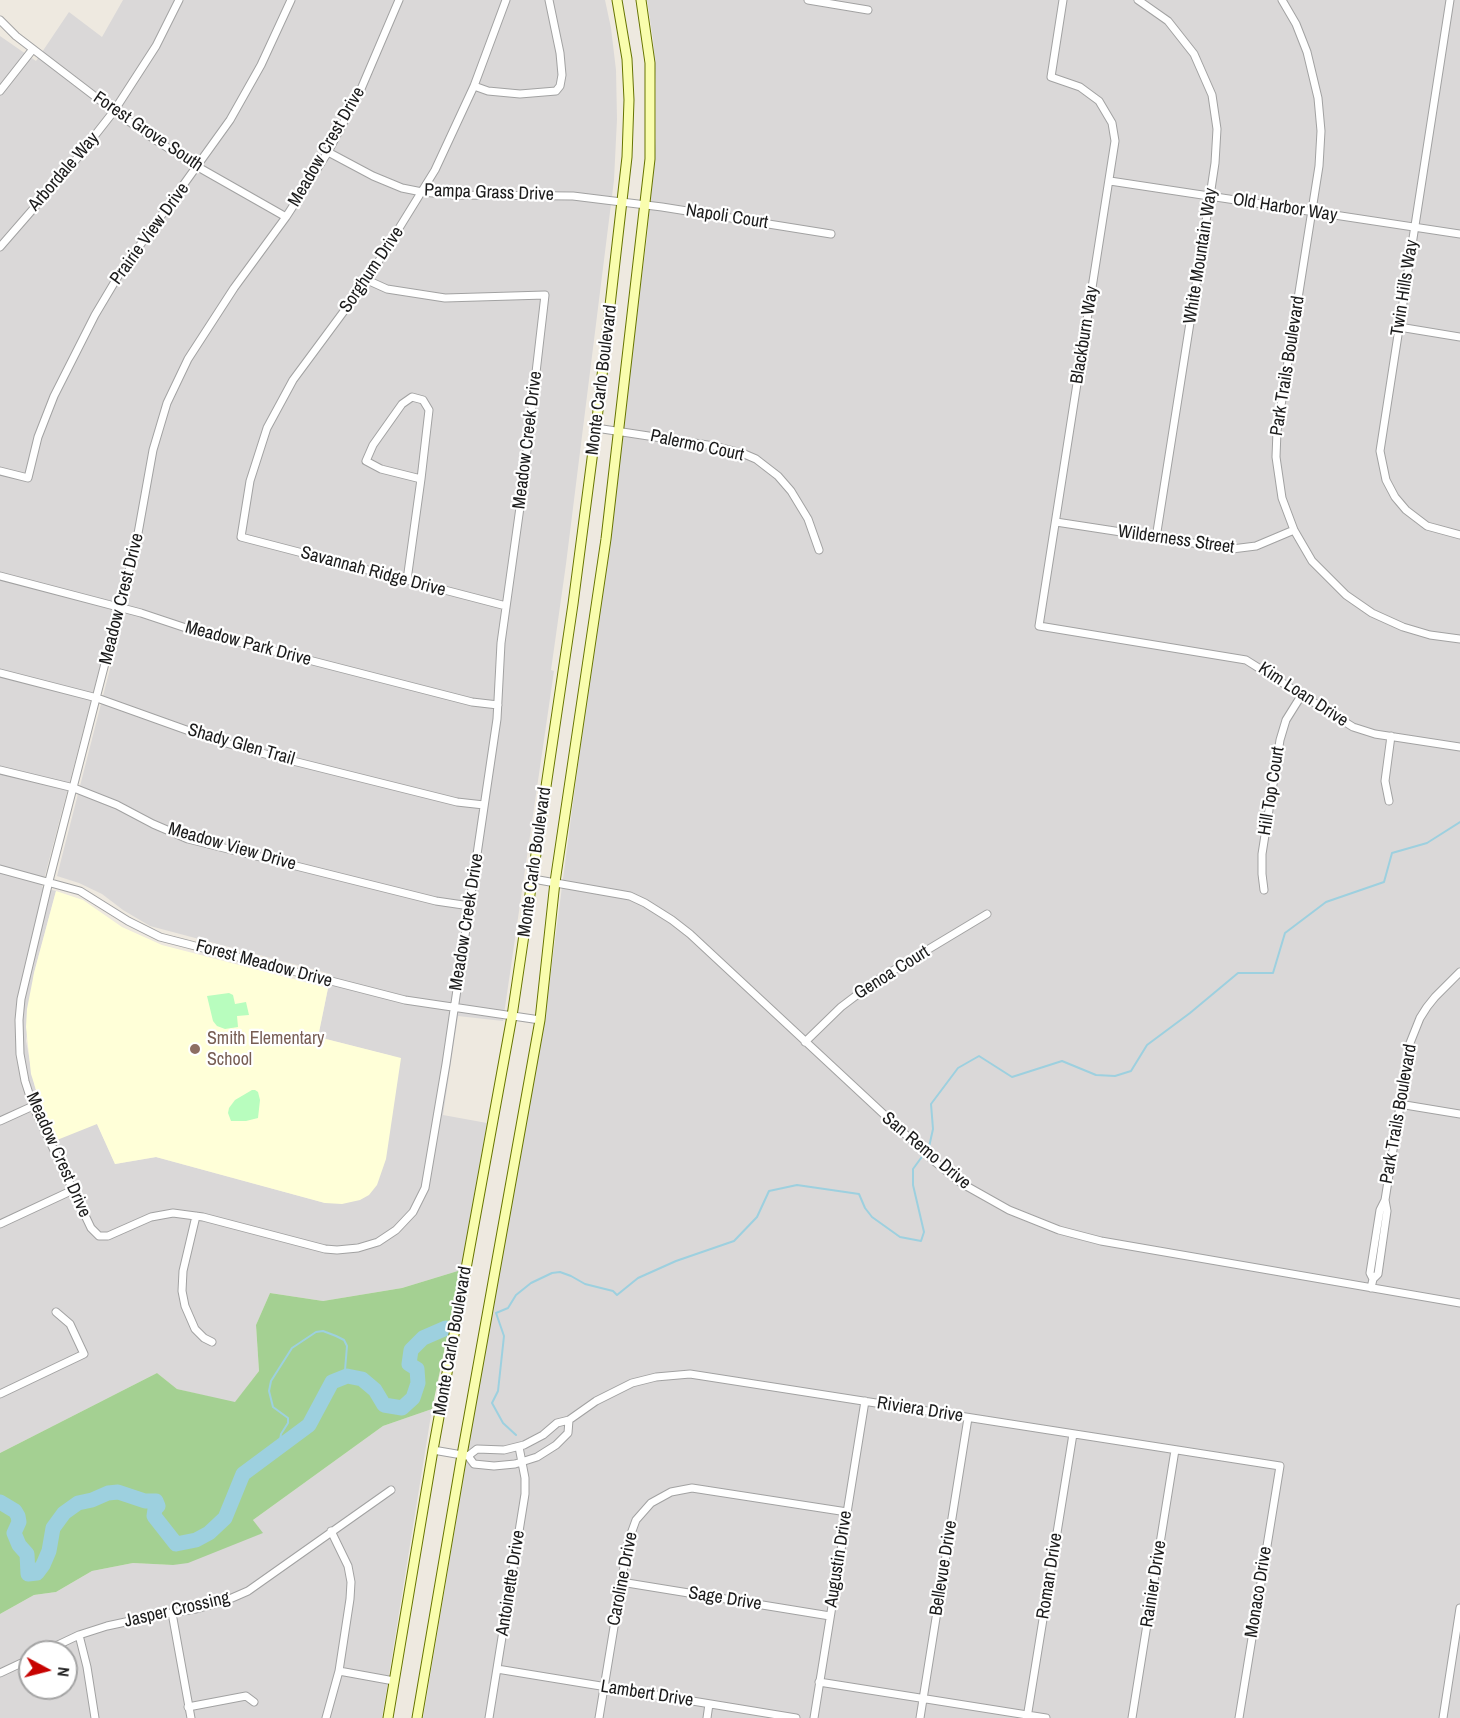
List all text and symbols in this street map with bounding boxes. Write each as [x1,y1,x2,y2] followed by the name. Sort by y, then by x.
[284,83,370,211] street label: Meadow Crest Drive
[89,87,207,177] street label: Forest Grove South
[24,128,104,216] street label: Arbordale Way
[106,179,194,289] street label: Prairie View Drive
[424,180,554,206] street label: Pampa Grass Drive
[1180,187,1222,325] street label: White Mountain Way
[1231,189,1339,227] street label: Old Harbor Way
[684,200,770,234] street label: Napoli Court
[335,223,409,317] street label: Sorghum Drive
[1387,238,1423,338] street label: Twin Hills Way
[1067,285,1103,385] street label: Blackburn Way
[1266,294,1310,438] street label: Park Trails Boulevard
[582,304,622,456] street label: Monte Carlo Boulevard
[509,370,547,510] street label: Meadow Creek Drive
[648,426,746,466] street label: Palermo Court
[1116,521,1236,559] street label: Wilderness Street
[95,531,149,667] street label: Meadow Crest Drive
[298,542,448,602] street label: Savannah Ridge Drive
[183,617,313,671] street label: Meadow Park Drive
[1254,658,1352,732] street label: Kim Loan Drive
[185,719,297,771] street label: Shady Glen Trail
[1254,745,1290,837] street label: Hill Top Court
[514,786,556,938] street label: Monte Carlo Boulevard
[166,818,298,876] street label: Meadow View Drive
[445,852,489,992] street label: Meadow Creek Drive
[193,935,335,993] street label: Forest Meadow Drive
[850,941,934,1005] street label: Genoa Court
[207,1028,324,1070] place label: Smith Elementary School
[188,1042,202,1056] marker: Smith Elementary School
[1376,1043,1422,1185] street label: Park Trails Boulevard
[21,1089,95,1221] street label: Meadow Crest Drive
[877,1108,975,1194] street label: San Remo Drive
[429,1265,477,1417] street label: Monte Carlo Boulevard
[875,1393,965,1427] street label: Riviera Drive
[821,1509,857,1609] street label: Augustin Drive
[926,1519,962,1617] street label: Bellevue Drive
[492,1529,530,1637] street label: Antoinette Drive
[603,1530,643,1628] street label: Caroline Drive
[1033,1531,1067,1621] street label: Roman Drive
[1136,1539,1172,1629] street label: Rainier Drive
[1241,1545,1277,1639] street label: Monaco Drive
[687,1583,763,1615] street label: Sage Drive
[122,1587,232,1633] street label: Jasper Crossing
[18,1640,78,1700] north arrow
[52,1666,75,1678] text: N
[599,1676,695,1712] street label: Lambert Drive

